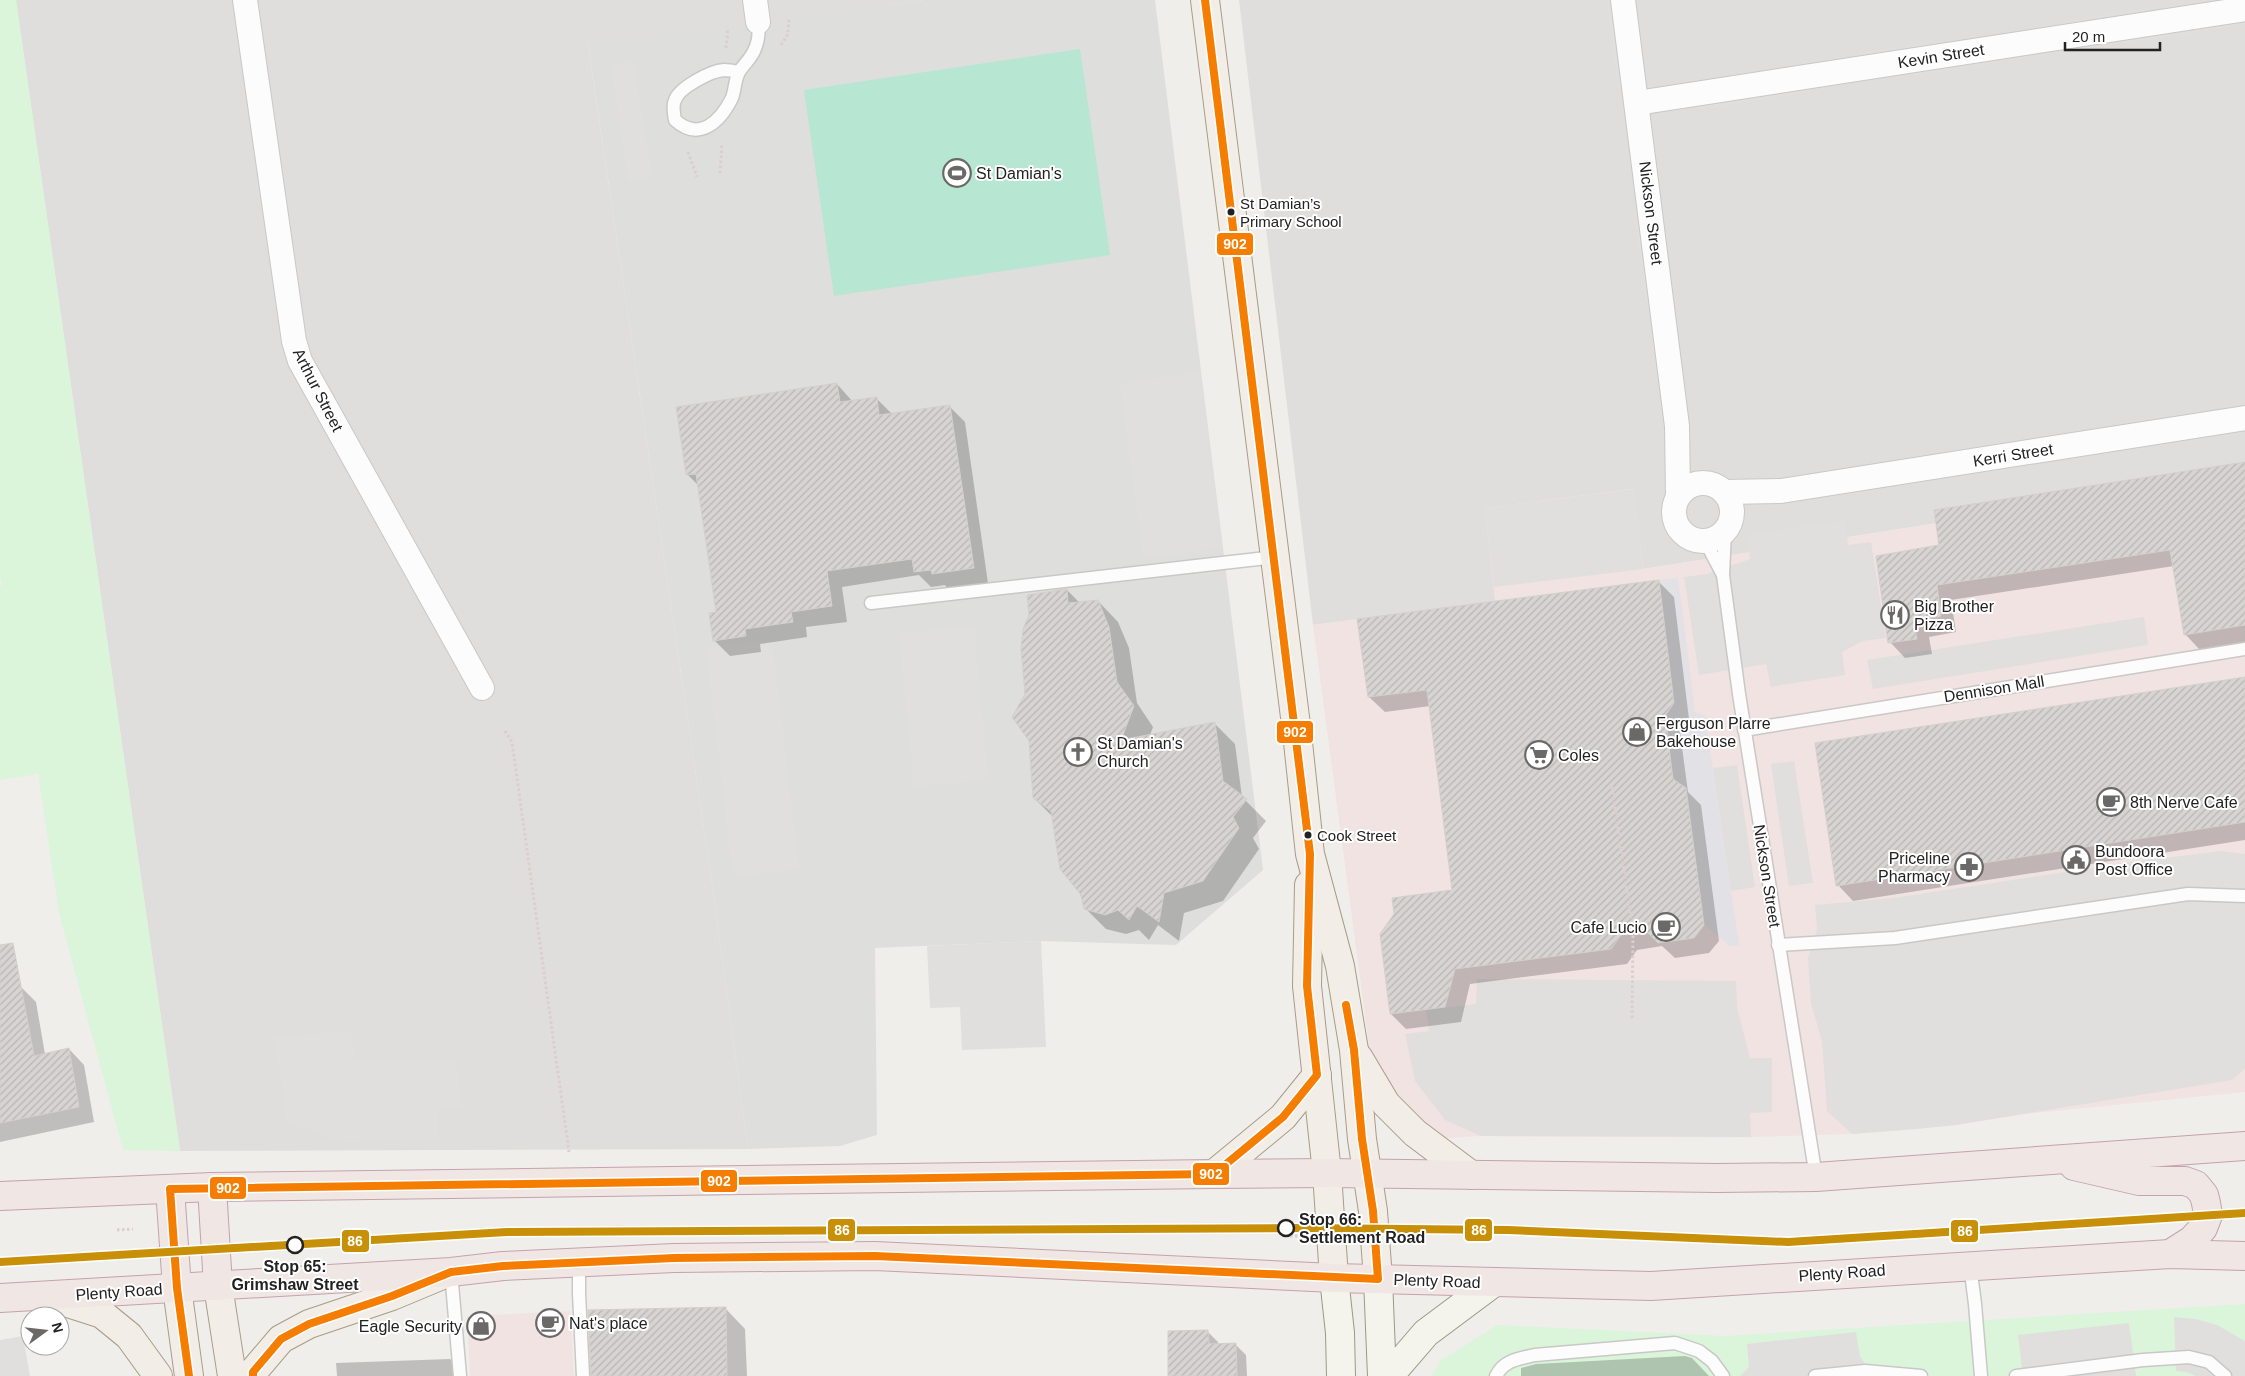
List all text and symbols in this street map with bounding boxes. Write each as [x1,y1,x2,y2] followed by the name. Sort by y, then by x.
[2065,20,2160,52] scale bar
[2072,28,2105,45] text: 20 m
[1897,41,1986,71] street label: Kevin Street
[942,158,972,188] sports icon: St Damian's
[1636,160,1666,266] street label: Nickson Street
[976,165,1062,182] place label: St Damian's
[1240,195,1342,230] place label: St Damian’s Primary School
[1226,207,1236,217] marker: St Damian’s Primary School
[1216,232,1254,256] line badge: 902
[1223,236,1247,252] text: 902
[290,346,346,435] street label: Arthur Street
[1972,440,2055,470] street label: Kerri Street
[1914,598,1995,633] place label: Big Brother Pizza
[1880,600,1910,630] restaurant icon: Big Brother Pizza
[1943,673,2045,705] street label: Dennison Mall
[1656,715,1771,750] place label: Ferguson Plarre Bakehouse
[1622,717,1652,747] shop icon: Ferguson Plarre Bakehouse
[1276,720,1314,744] line badge: 902
[1283,724,1307,740] text: 902
[1097,735,1183,770] place label: St Damian's Church
[1063,737,1093,767] church icon: St Damian's Church
[1524,740,1554,770] supermarket icon: Coles
[1558,747,1599,764] place label: Coles
[2096,787,2126,817] cafe icon: 8th Nerve Cafe
[2130,794,2238,811] place label: 8th Nerve Cafe
[1750,823,1784,929] street label: Nickson Street
[1317,827,1397,844] place label: Cook Street
[1303,830,1313,840] marker: Cook Street
[2095,843,2173,878] place label: Bundoora Post Office
[2061,845,2091,875] public building icon: Bundoora Post Office
[1878,850,1950,885] place label: Priceline Pharmacy
[1954,852,1984,882] pharmacy icon: Priceline Pharmacy
[1651,912,1681,942] cafe icon: Cafe Lucio
[1571,919,1647,936] place label: Cafe Lucio
[1192,1162,1230,1186] line badge: 902
[1199,1166,1223,1182] text: 902
[700,1169,738,1193] line badge: 902
[707,1173,731,1189] text: 902
[209,1176,247,1200] line badge: 902
[216,1180,240,1196] text: 902
[1299,1211,1425,1246] place label: Stop 66: Settlement Road
[827,1218,856,1242] line badge: 86
[1464,1218,1493,1242] line badge: 86
[1277,1219,1295,1237] marker: Stop 66: Settlement Road
[1950,1219,1979,1243] line badge: 86
[834,1222,850,1238] text: 86
[1471,1222,1487,1238] text: 86
[1957,1223,1973,1239] text: 86
[341,1229,370,1253] line badge: 86
[347,1233,363,1249] text: 86
[286,1236,304,1254] marker: Stop 65: Grimshaw Street
[231,1258,359,1293] place label: Stop 65: Grimshaw Street
[1798,1261,1886,1285] street label: Plenty Road
[1393,1271,1481,1291] street label: Plenty Road
[75,1280,163,1304] street label: Plenty Road
[20,1306,70,1356] north arrow
[535,1308,565,1338] cafe icon: Nat's place
[466,1311,496,1341] shop icon: Eagle Security
[569,1315,648,1332] place label: Nat's place
[359,1318,462,1335] place label: Eagle Security
[49,1321,67,1335] text: N

